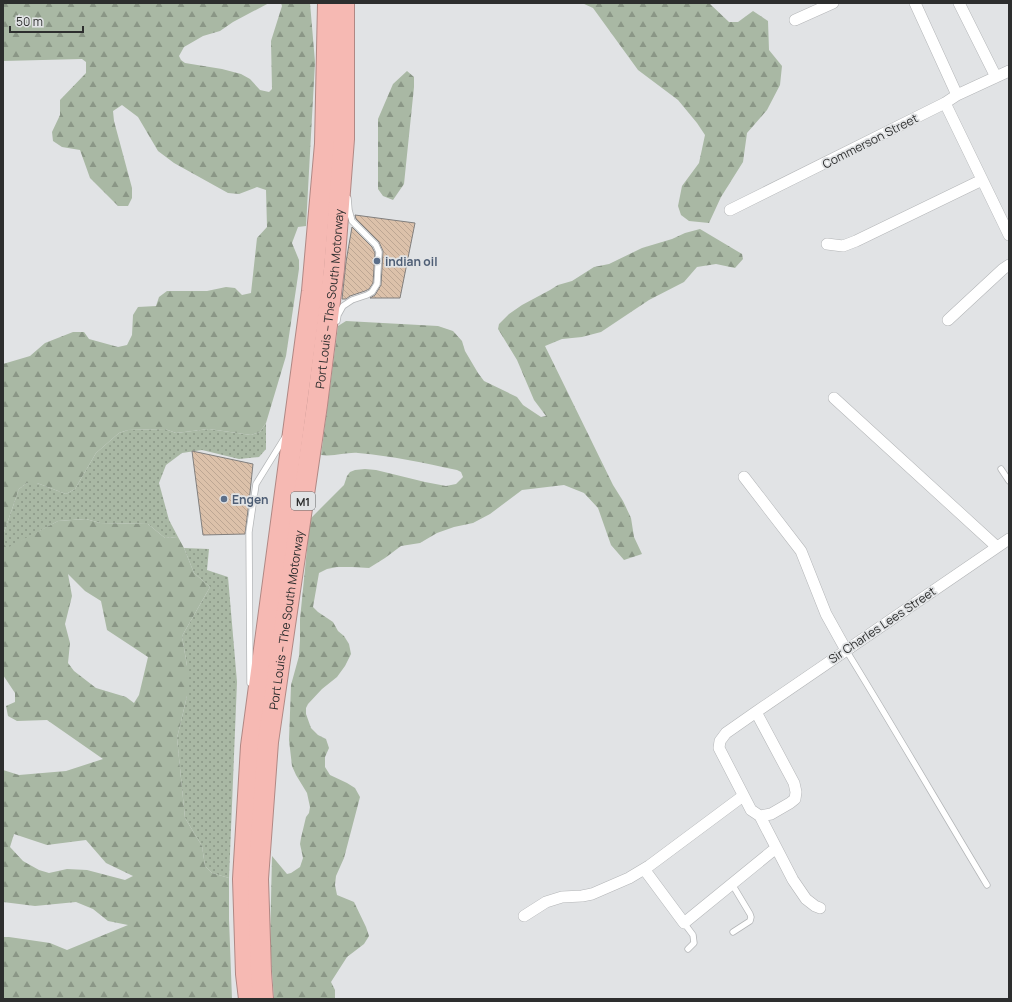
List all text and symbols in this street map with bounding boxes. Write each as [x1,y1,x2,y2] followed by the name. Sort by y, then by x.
[10,8,83,34] scale bar
[16,13,43,30] text: 50 m
[819,109,921,172] street label: Commerson Street
[311,207,347,390] street label: Port Louis – The South Motorway
[385,253,438,270] place label: indian oil
[372,256,382,266] marker: indian oil
[232,491,268,508] place label: Engen
[291,492,315,510] road number: M1
[219,494,229,504] marker: Engen
[264,528,307,711] street label: Port Louis – The South Motorway
[825,583,939,667] street label: Sir Charles Lees Street

